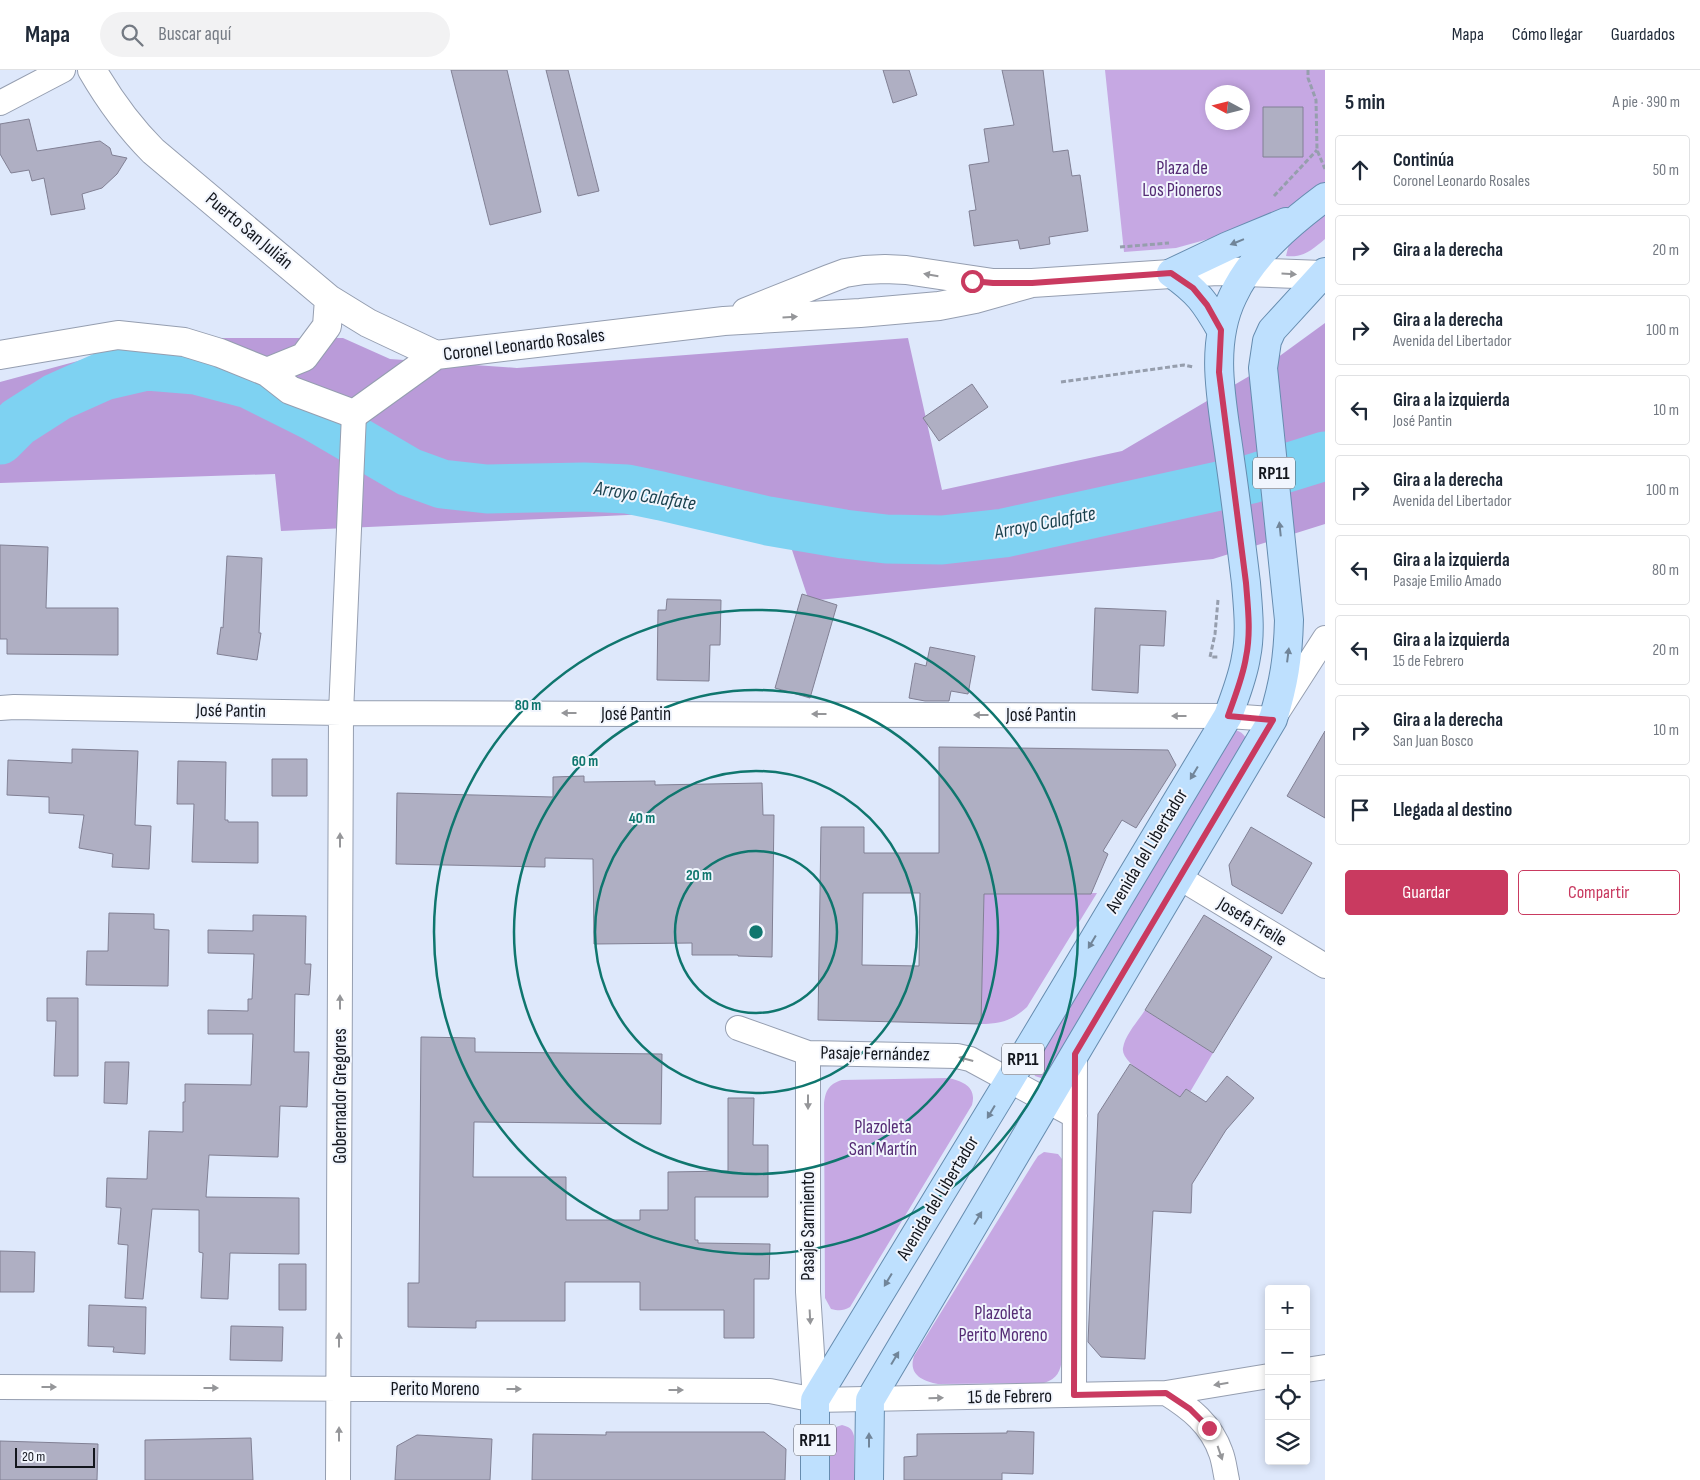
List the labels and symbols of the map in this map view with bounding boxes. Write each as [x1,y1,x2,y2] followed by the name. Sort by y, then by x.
[1205,85,1250,130] north arrow
[1142,157,1222,202] park label: Plaza de Los Pioneros
[201,188,297,274] street label: Puerto San Julián
[1230,239,1245,246] one-way arrow
[923,270,939,278] one-way arrow
[961,270,984,293] route start
[1282,270,1298,278] one-way arrow
[782,312,798,320] one-way arrow
[442,324,606,366] street label: Coronel Leonardo Rosales
[1253,458,1295,488] road number: RP11
[591,476,698,516] water label: Arroyo Calafate
[991,501,1098,545] water label: Arroyo Calafate
[1276,521,1284,537] one-way arrow
[1284,647,1292,663] one-way arrow
[515,696,541,715] text: 80 m
[195,699,266,723] street label: José Pantin
[600,703,671,726] street label: José Pantin
[1005,704,1076,727] street label: José Pantin
[561,709,577,717] one-way arrow
[811,710,827,718] one-way arrow
[973,711,989,719] one-way arrow
[1171,711,1187,719] one-way arrow
[572,752,598,771] text: 60 m
[1189,766,1198,779] one-way arrow
[1100,784,1193,918] street label: Avenida del Libertador
[629,809,655,828] text: 40 m
[336,831,344,847] one-way arrow
[686,866,712,885] text: 20 m
[1212,892,1291,952] street label: Josefa Freile
[747,923,765,941] centre of rings
[1088,936,1097,949] one-way arrow
[336,994,344,1010] one-way arrow
[329,1028,352,1164] street label: Gobernador Gregores
[820,1042,930,1066] street label: Pasaje Fernández
[1002,1044,1044,1074] road number: RP11
[959,1054,974,1062] one-way arrow
[804,1094,812,1110] one-way arrow
[986,1105,995,1118] one-way arrow
[849,1116,917,1161] park label: Plazoleta San Martín
[891,1131,984,1265] street label: Avenida del Libertador
[797,1171,820,1281] street label: Pasaje Sarmiento
[973,1212,982,1225] one-way arrow
[883,1274,893,1287] one-way arrow
[958,1302,1048,1347] park label: Plazoleta Perito Moreno
[806,1309,814,1325] one-way arrow
[335,1331,343,1347] one-way arrow
[890,1351,899,1364] one-way arrow
[390,1378,480,1401] street label: Perito Moreno
[1212,1380,1228,1388] one-way arrow
[41,1383,57,1391] one-way arrow
[203,1384,219,1392] one-way arrow
[506,1385,522,1393] one-way arrow
[968,1385,1052,1409] street label: 15 de Febrero
[668,1386,684,1394] one-way arrow
[928,1394,944,1402] one-way arrow
[1198,1417,1221,1440] route end
[794,1424,836,1456] road number: RP11
[335,1426,343,1442] one-way arrow
[865,1432,873,1448] one-way arrow
[15,1445,95,1468] scale bar
[1216,1446,1224,1461] one-way arrow

